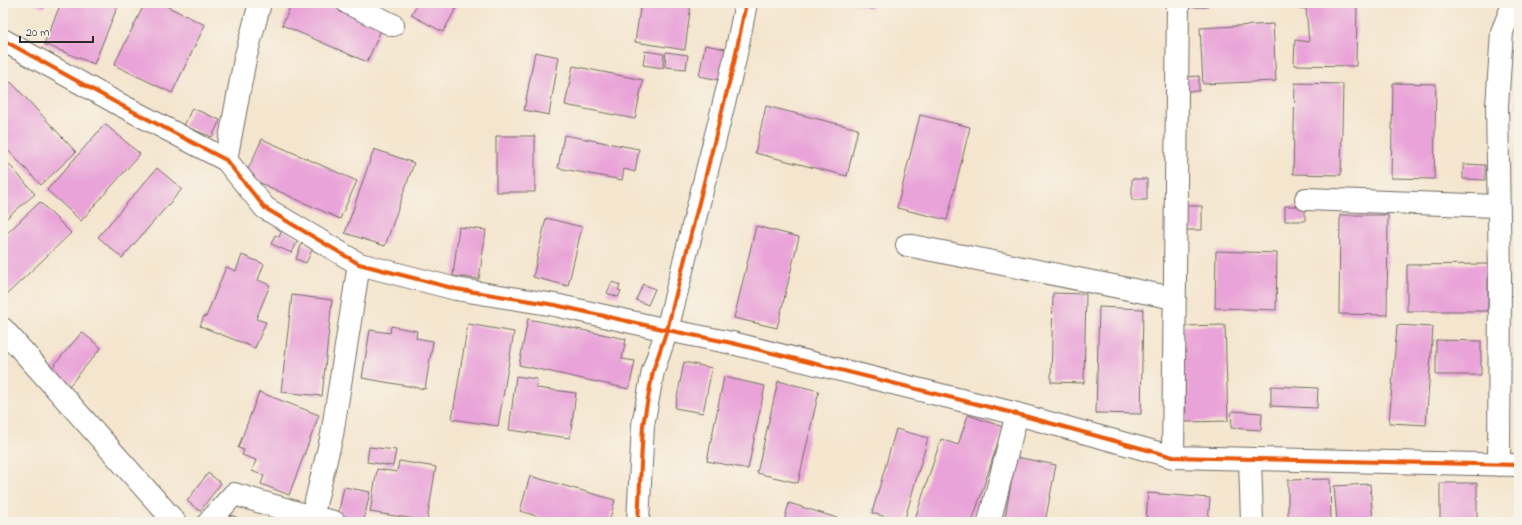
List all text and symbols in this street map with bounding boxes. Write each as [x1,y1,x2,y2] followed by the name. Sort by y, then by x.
[20,18,93,44] scale bar
[26,24,49,42] text: 20 m

